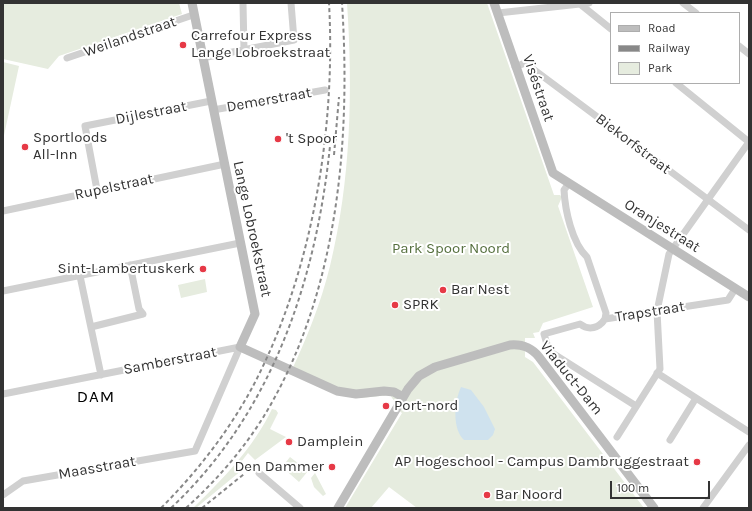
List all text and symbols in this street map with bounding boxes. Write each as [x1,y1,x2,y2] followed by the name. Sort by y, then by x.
[610,12,740,84] legend
[81,13,179,61] street label: Weilandstraat
[648,21,676,35] text: Road
[191,27,330,62] place label: Carrefour Express Lange Lobroekstraat
[178,40,188,50] marker: Carrefour Express Lange Lobroekstraat
[648,41,690,55] text: Railway
[518,52,558,124] street label: Viséstraat
[648,61,672,75] text: Park
[225,84,313,116] street label: Demerstraat
[114,97,188,129] street label: Dijlestraat
[592,110,674,178] street label: Biekorfstraat
[33,129,107,164] place label: Sportloods All-Inn
[286,130,337,148] place label: 't Spoor
[273,134,283,144] marker: 't Spoor
[20,142,30,152] marker: Sportloods All-Inn
[229,159,275,299] street label: Lange Lobroekstraat
[73,170,155,204] street label: Rupelstraat
[621,196,703,256] street label: Oranjestraat
[392,240,510,258] park label: Park Spoor Noord
[58,260,195,278] place label: Sint-Lambertuskerk
[198,264,208,274] marker: Sint-Lambertuskerk
[451,281,509,299] place label: Bar Nest
[438,285,448,295] marker: Bar Nest
[403,296,439,314] place label: SPRK
[614,298,686,326] street label: Trapstraat
[390,300,400,310] marker: SPRK
[536,337,606,419] street label: Viaduct-Dam
[122,343,218,379] street label: Samberstraat
[77,387,115,407] district label: DAM
[394,397,458,415] place label: Port-nord
[381,401,391,411] marker: Port-nord
[297,433,363,451] place label: Damplein
[284,437,294,447] marker: Damplein
[57,452,137,484] street label: Maasstraat
[394,453,689,471] place label: AP Hogeschool - Campus Dambruggestraat
[692,457,702,467] marker: AP Hogeschool - Campus Dambruggestraat
[234,458,324,476] place label: Den Dammer
[327,462,337,472] marker: Den Dammer
[612,473,712,499] scale bar
[617,481,649,495] text: 100 m
[495,486,563,504] place label: Bar Noord
[482,490,492,500] marker: Bar Noord

